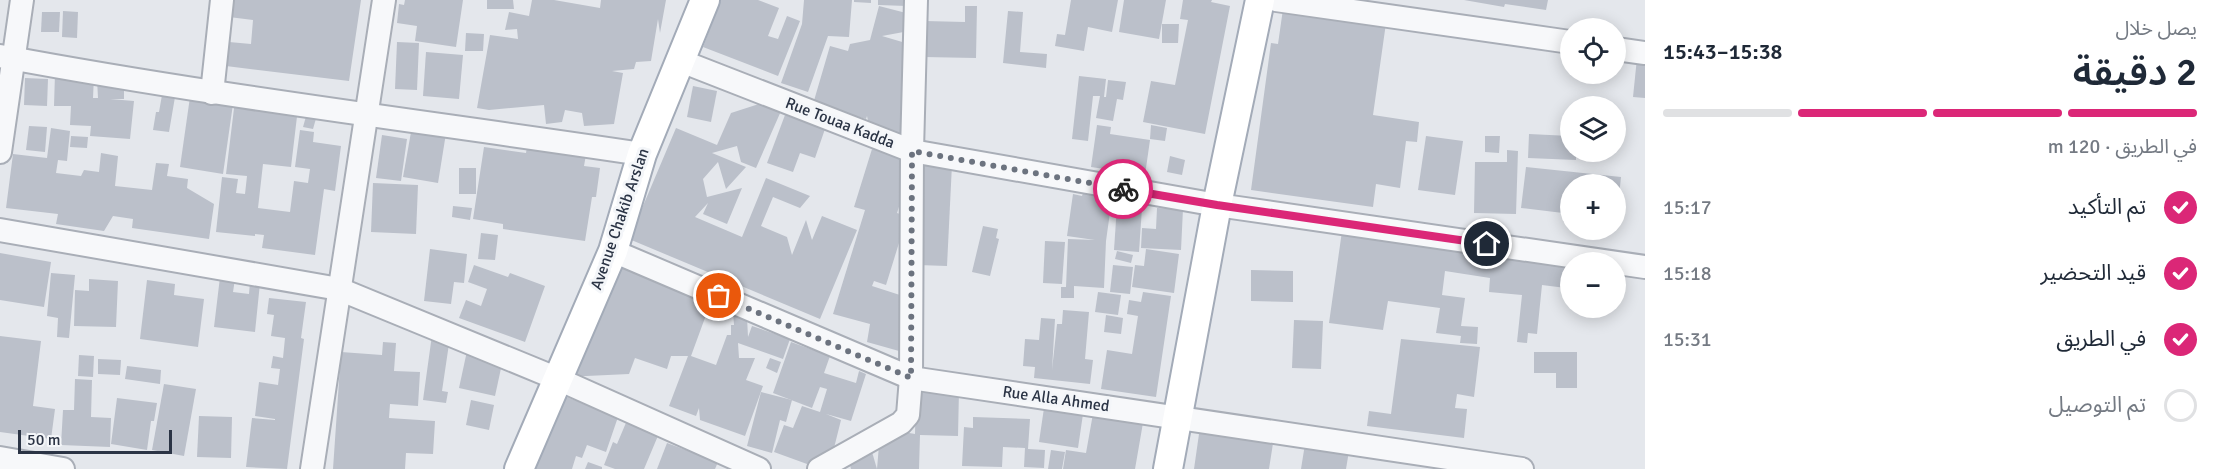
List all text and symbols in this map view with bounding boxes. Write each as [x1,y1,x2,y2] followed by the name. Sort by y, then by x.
[2115,16,2197,41] text: يصل خلال
[1560,18,1626,318] map controls
[1560,18,1626,84] button: locate
[1663,38,1782,65] text: 15:38–15:43
[2073,48,2197,96] text: 2 دقيقة
[782,93,898,153] street label: Rue Touaa Kadda
[1560,96,1626,162] button: layers
[2048,134,2197,159] text: في الطريق · 120 m
[586,146,654,292] street label: Avenue Chakib Arslan
[1093,159,1153,219] courier
[1107,173,1140,206] icon: bike
[1560,174,1626,240] button: +
[2164,191,2197,224] icon: check
[2068,193,2146,220] text: تم التأكيد
[1663,195,1712,220] text: 15:17
[1461,218,1512,269] pin
[1470,227,1503,260] icon: home
[1560,252,1626,318] button: −
[2164,257,2197,290] icon: check
[2040,259,2146,286] text: قيد التحضير
[1663,261,1712,286] text: 15:18
[693,270,744,321] pin
[702,279,735,312] icon: bag
[2164,323,2197,356] icon: check
[2056,325,2146,352] text: في الطريق
[1663,327,1712,352] text: 15:31
[1001,382,1111,416] street label: Rue Alla Ahmed
[2049,391,2146,418] text: تم التوصيل
[18,427,172,454] scale bar
[27,430,61,450] text: 50 m

